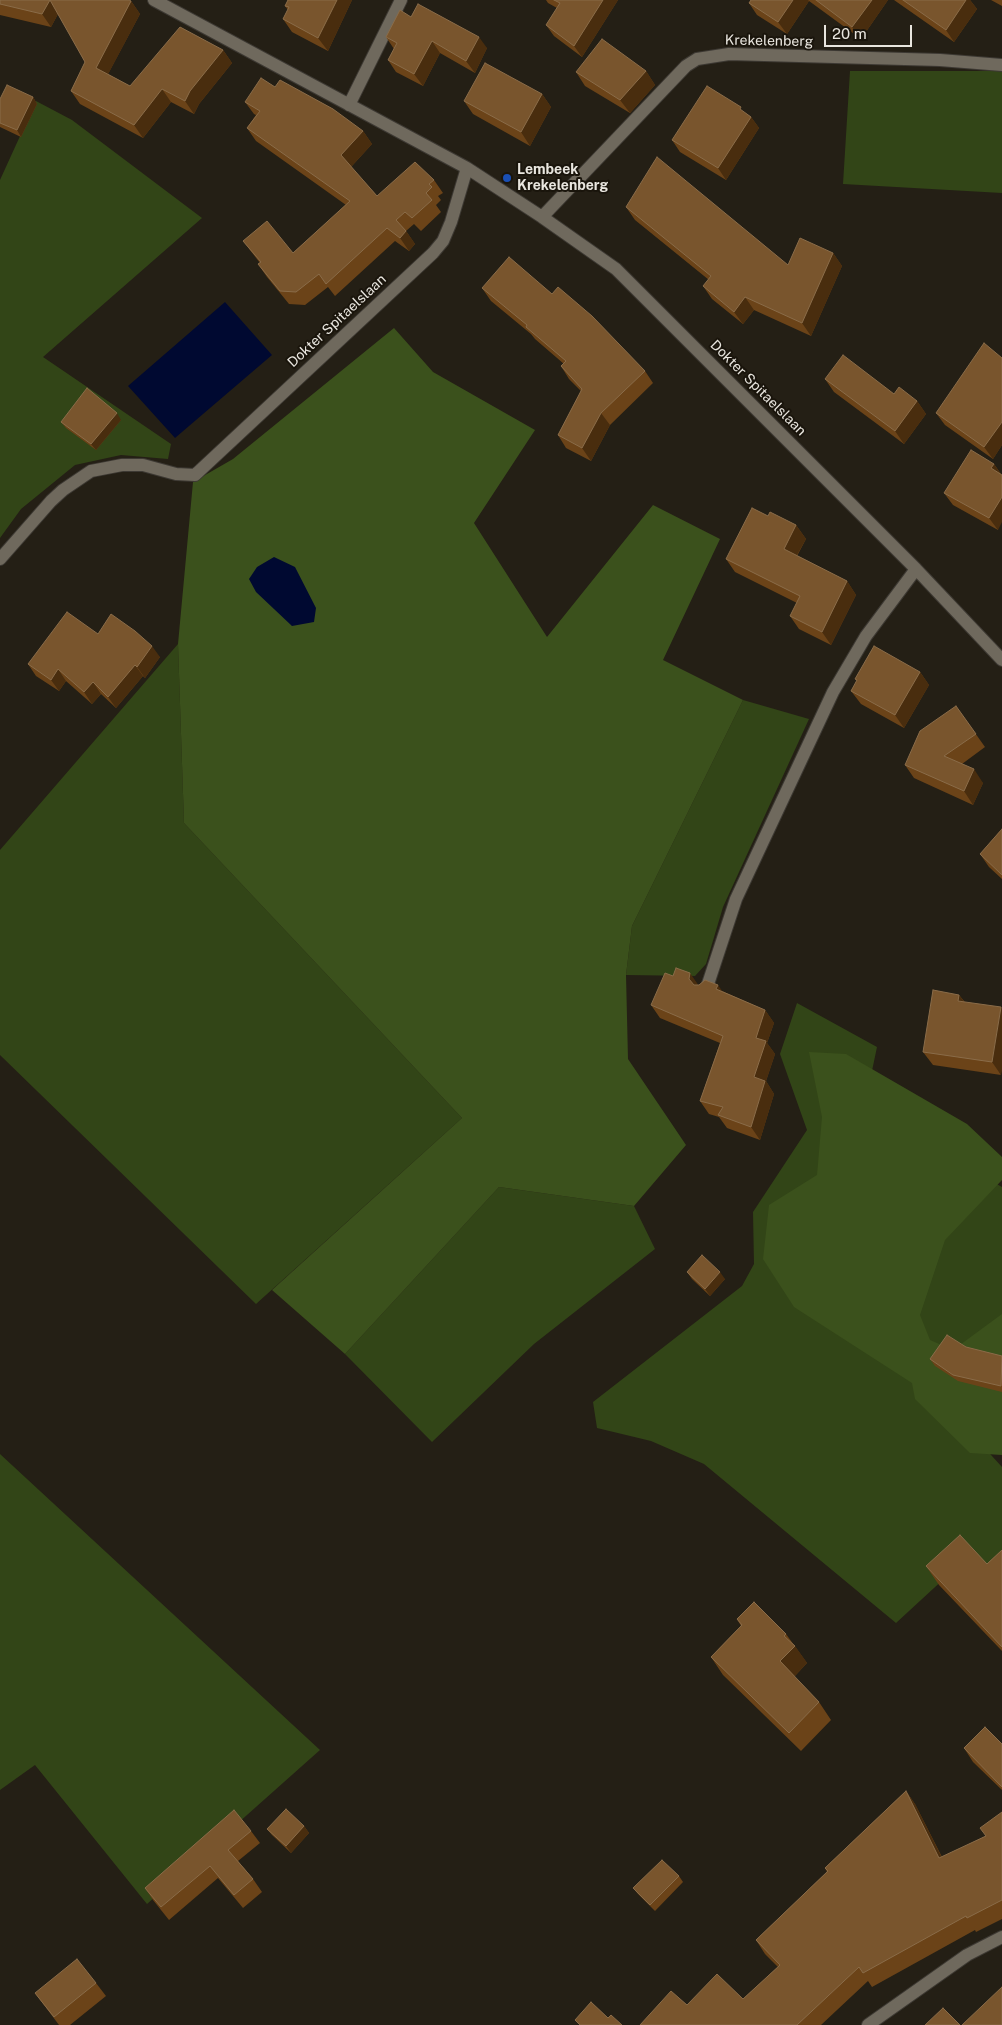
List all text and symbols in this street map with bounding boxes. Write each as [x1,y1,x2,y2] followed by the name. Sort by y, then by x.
[827,15,914,47] scale bar
[832,25,867,42] text: 20 m
[725,32,813,50] street label: Krekelenberg
[517,162,608,194] place label: Lembeek Krekelenberg
[501,172,513,184] marker: Lembeek Krekelenberg
[284,271,390,371] street label: Dokter Spitaelslaan
[707,337,809,439] street label: Dokter Spitaelslaan

